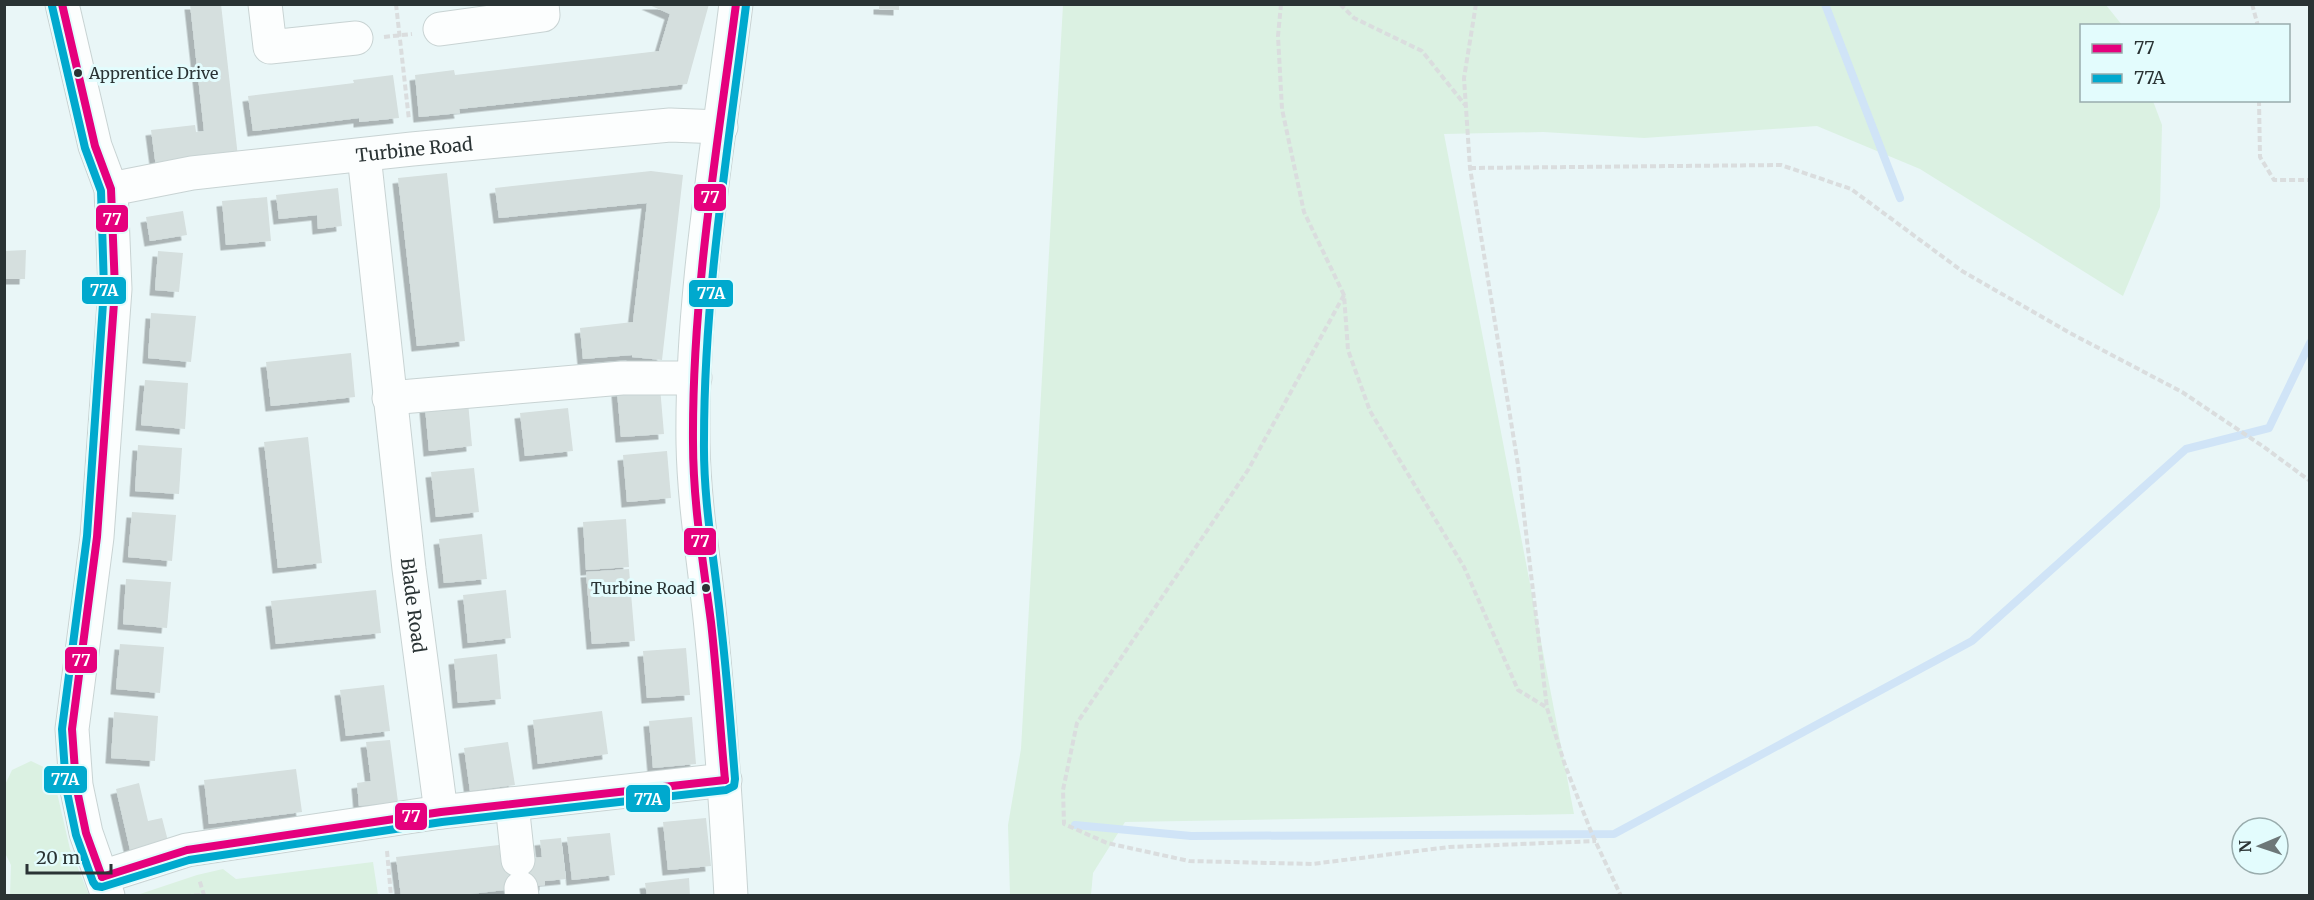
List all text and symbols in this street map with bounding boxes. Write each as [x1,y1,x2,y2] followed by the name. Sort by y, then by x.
[2080,24,2290,102] legend
[2134,36,2154,59] text: 77
[88,63,218,83] place label: Apprentice Drive
[2134,66,2166,89] text: 77A
[72,67,84,79] marker: Apprentice Drive
[354,132,474,167] street label: Turbine Road
[693,183,727,212] line badge: 77
[701,187,720,207] text: 77
[95,204,129,233] line badge: 77
[103,209,122,229] text: 77
[81,276,127,305] line badge: 77A
[688,279,734,308] line badge: 77A
[90,280,119,300] text: 77A
[697,283,726,303] text: 77A
[683,527,717,556] line badge: 77
[691,531,710,551] text: 77
[396,557,431,654] street label: Blade Road
[591,578,695,598] place label: Turbine Road
[700,582,712,594] marker: Turbine Road
[64,646,98,674] line badge: 77
[72,650,91,670] text: 77
[43,765,88,794] line badge: 77A
[51,769,80,789] text: 77A
[625,784,671,813] line badge: 77A
[634,789,663,809] text: 77A
[394,802,428,831] line badge: 77
[402,806,421,826] text: 77
[2230,816,2290,876] north arrow
[27,837,111,875] scale bar
[2235,839,2255,853] text: N
[36,846,80,869] text: 20 m

